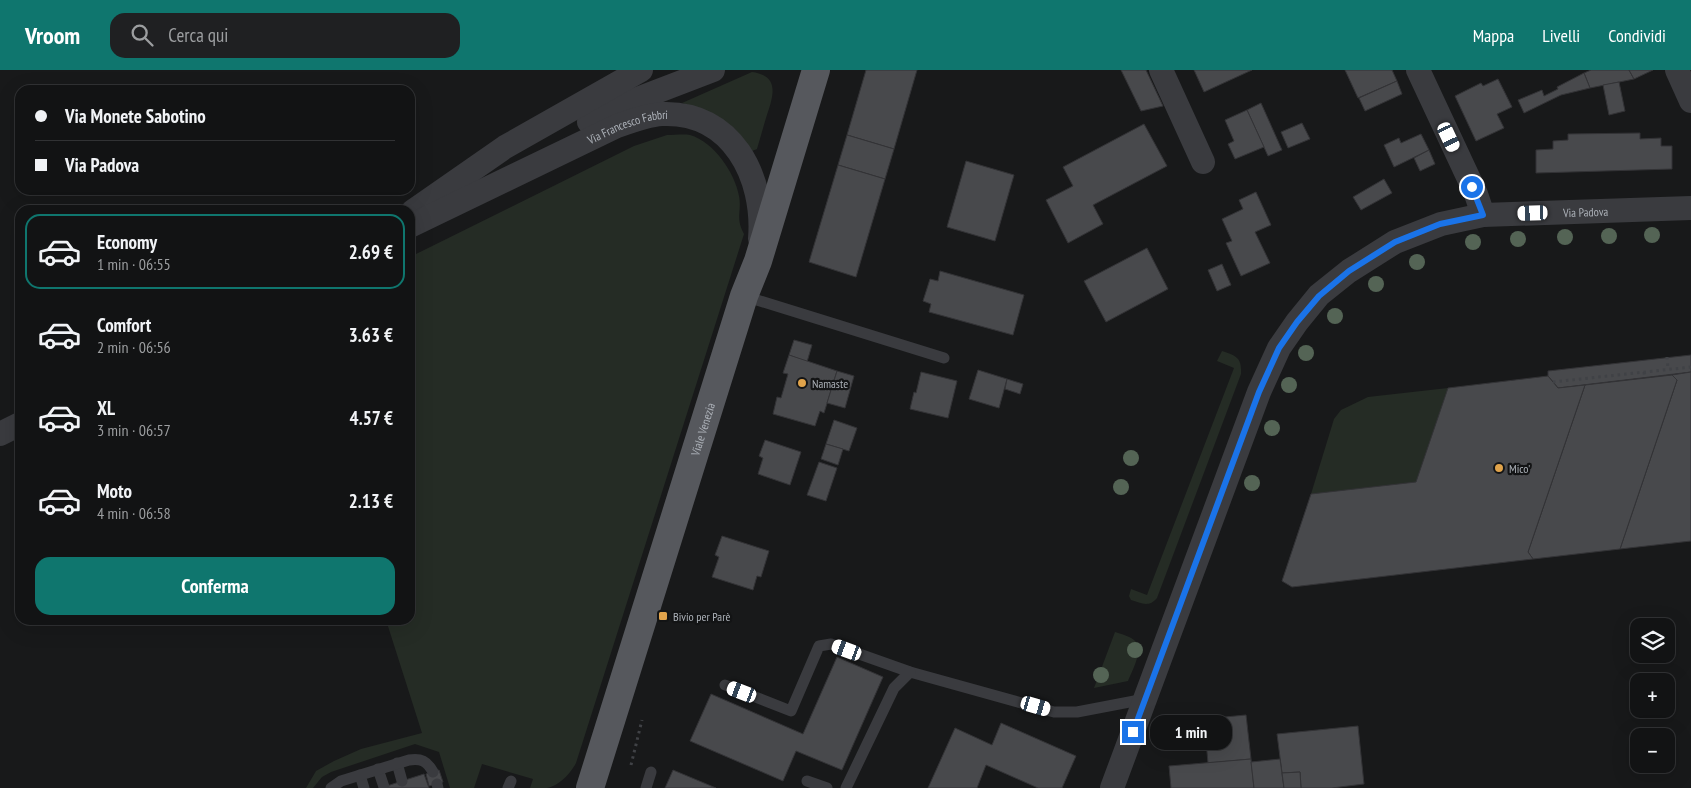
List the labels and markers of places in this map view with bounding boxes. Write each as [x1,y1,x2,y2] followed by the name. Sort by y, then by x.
[812,376,848,391] place label: Namaste
[796,377,808,389] marker: Namaste
[1509,461,1530,476] place label: Mico'
[1493,462,1505,474] marker: Mico'
[673,609,730,624] place label: Bivio per Parè
[657,610,669,622] marker: Bivio per Parè

